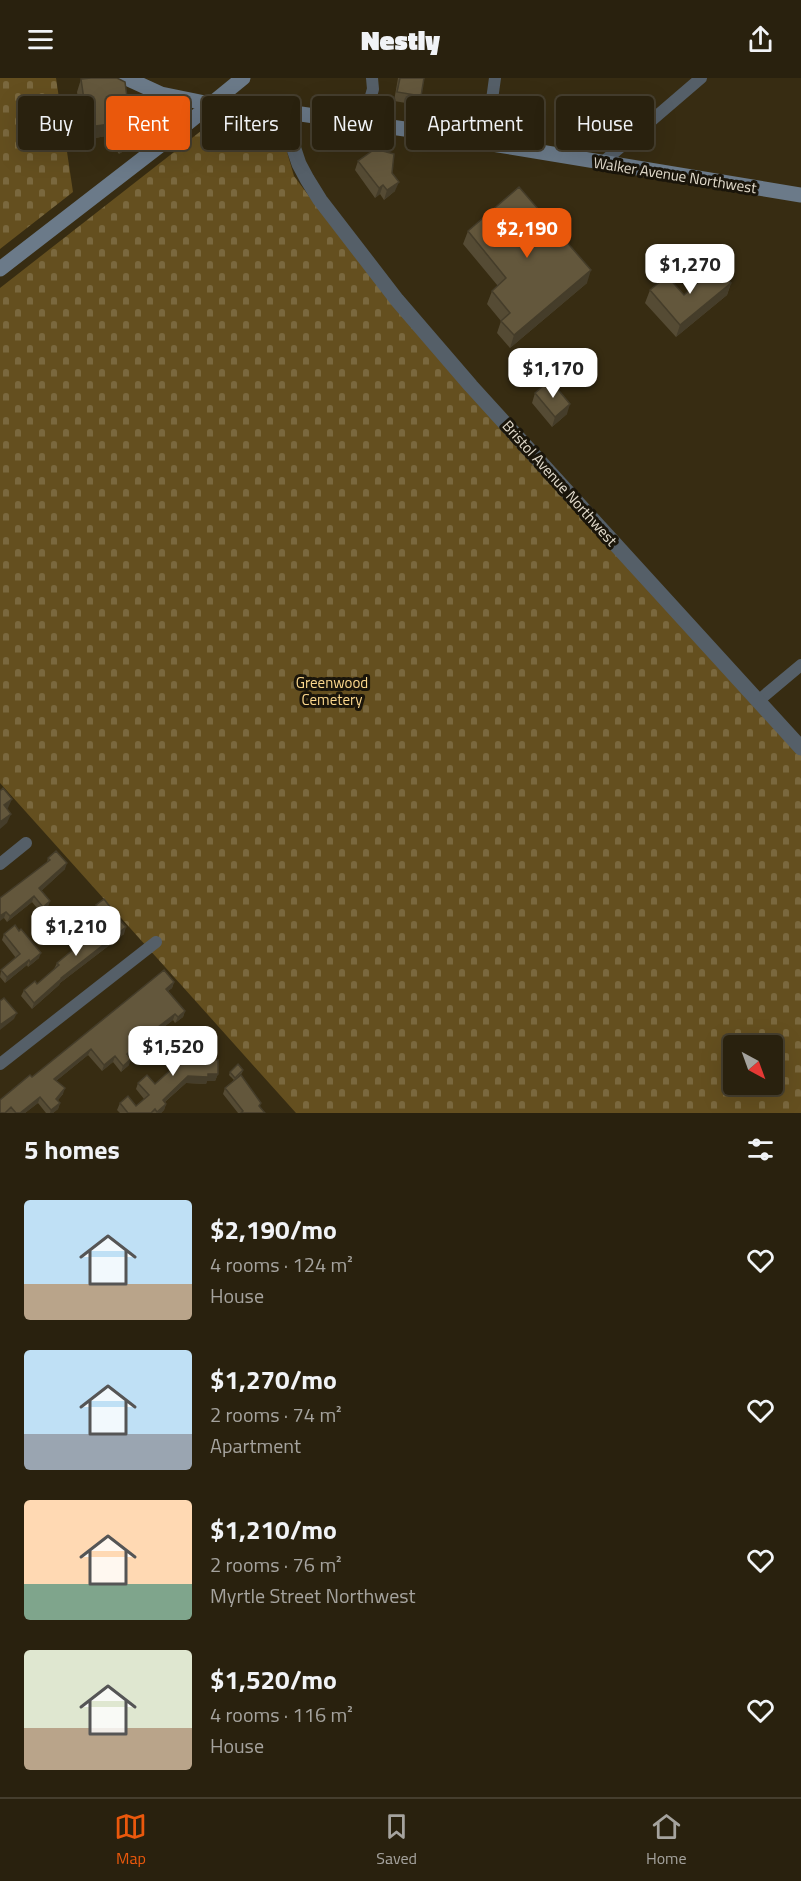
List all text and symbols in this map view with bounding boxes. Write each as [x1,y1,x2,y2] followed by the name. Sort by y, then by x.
[361,19,440,60] text: Nestly
[24,23,57,56] icon: menu
[744,23,777,56] icon: share
[18,96,94,150] chip: Buy
[106,96,190,150] chip: Rent
[202,96,300,150] chip: Filters
[312,96,394,150] chip: New
[406,96,544,150] chip: Apartment
[556,96,654,150] chip: House
[592,151,759,199] street label: Walker Avenue Northwest
[478,208,576,259] pin: $2,190
[496,212,558,243] text: $2,190
[641,244,739,295] pin: $1,270
[659,248,721,279] text: $1,270
[504,348,602,399] pin: $1,170
[522,352,584,383] text: $1,170
[497,415,623,552] street label: Bristol Avenue Northwest
[296,671,368,711] park label: Greenwood Cemetery
[27,906,125,957] pin: $1,210
[45,910,107,941] text: $1,210
[124,1026,222,1077] pin: $1,520
[142,1030,204,1061] text: $1,520
[723,1035,783,1095] north arrow
[723,1035,783,1095] map controls
[24,1130,120,1169] text: 5 homes
[744,1133,777,1166] icon: filters
[210,1210,337,1249] text: $2,190/mo
[72,1224,144,1296] icon: home
[744,1244,777,1277] icon: heart
[210,1249,353,1280] text: 4 rooms · 124 m²
[210,1280,264,1311] text: House
[210,1360,337,1399] text: $1,270/mo
[72,1374,144,1446] icon: home
[744,1394,777,1427] icon: heart
[210,1399,342,1430] text: 2 rooms · 74 m²
[210,1430,301,1461] text: Apartment
[210,1510,337,1549] text: $1,210/mo
[72,1524,144,1596] icon: home
[744,1544,777,1577] icon: heart
[210,1549,342,1580] text: 2 rooms · 76 m²
[210,1580,416,1611] text: Myrtle Street Northwest
[210,1660,337,1699] text: $1,520/mo
[72,1674,144,1746] icon: home
[744,1694,777,1727] icon: heart
[210,1699,353,1730] text: 4 rooms · 116 m²
[210,1730,264,1761] text: House
[114,1810,147,1870] tab: Map
[376,1810,417,1870] tab: Saved
[646,1810,687,1870] tab: Home

